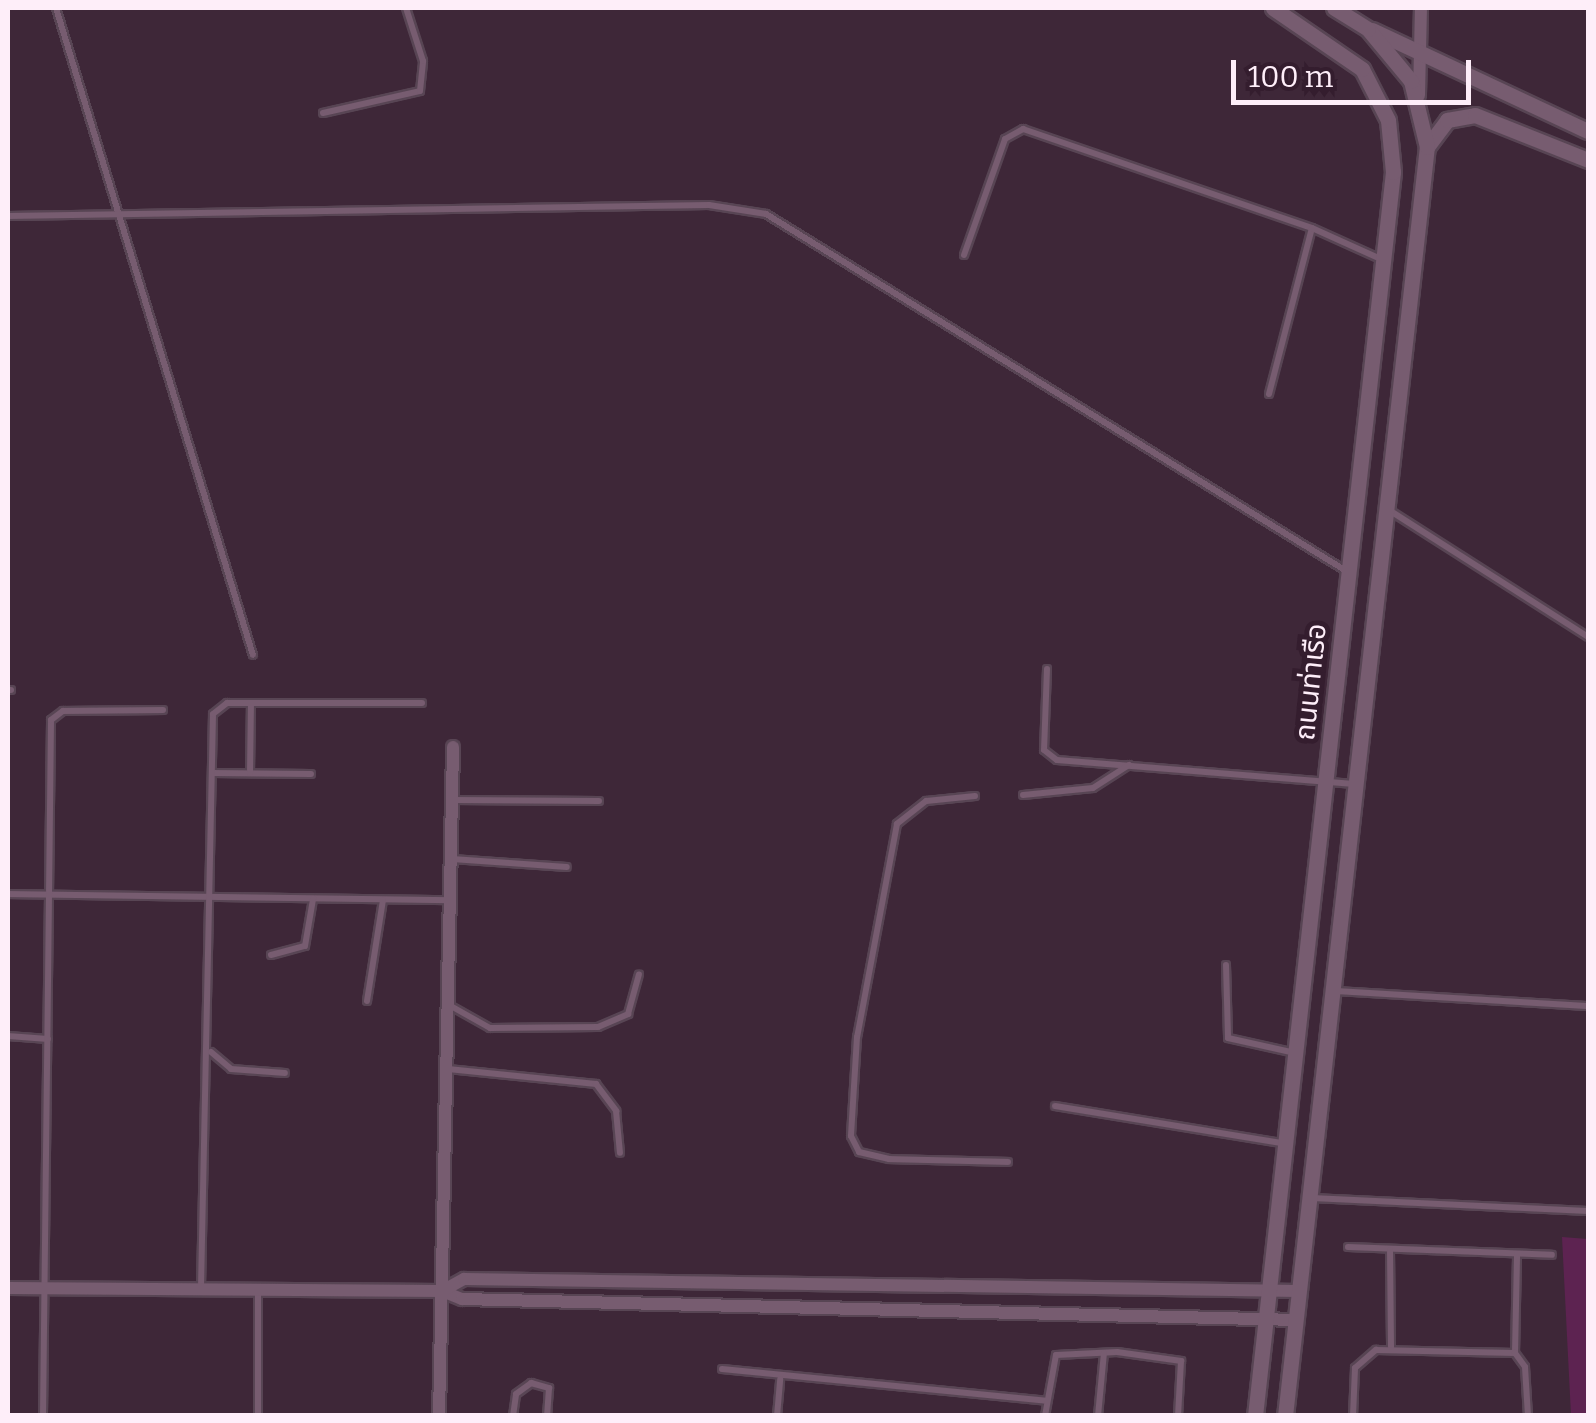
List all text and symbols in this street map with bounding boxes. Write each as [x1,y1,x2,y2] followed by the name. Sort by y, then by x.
[1236,40,1476,102] scale bar
[1248,59,1333,95] text: 100 m
[1288,622,1334,742] street label: ถนนท่าเรือ

